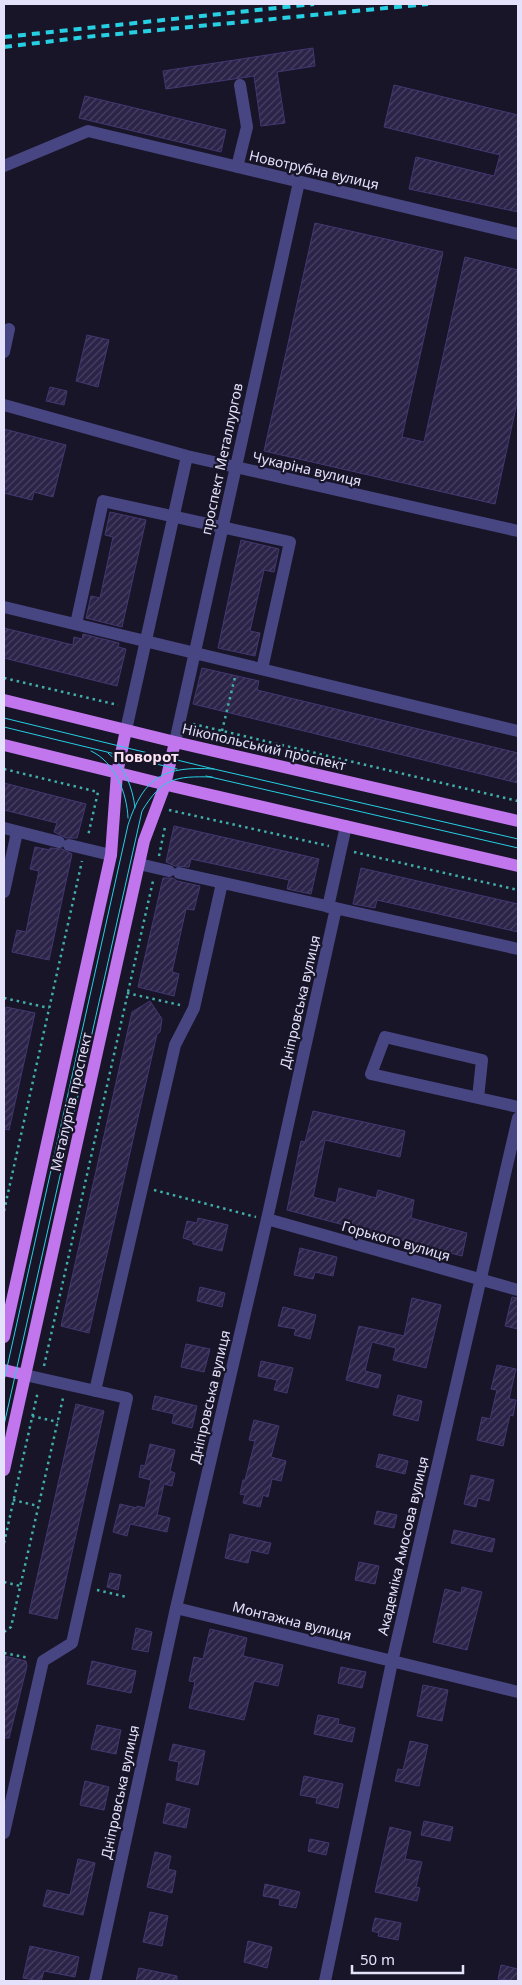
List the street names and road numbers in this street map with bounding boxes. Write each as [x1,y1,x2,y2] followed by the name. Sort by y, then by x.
[247,145,381,194] street label: Новотрубна вулиця
[196,381,247,537] street label: проспект Металлургов
[251,447,364,490] street label: Чукаріна вулиця
[180,718,348,775] street label: Нікопольський проспект
[275,933,324,1071] street label: Дніпровська вулиця
[45,1030,96,1173] street label: Металургів проспект
[340,1216,453,1265] street label: Горького вулиця
[185,1328,234,1466] street label: Дніпровська вулиця
[373,1455,432,1637] street label: Академіка Амосова вулиця
[231,1597,354,1644] street label: Монтажна вулиця
[96,1723,143,1861] street label: Дніпровська вулиця

